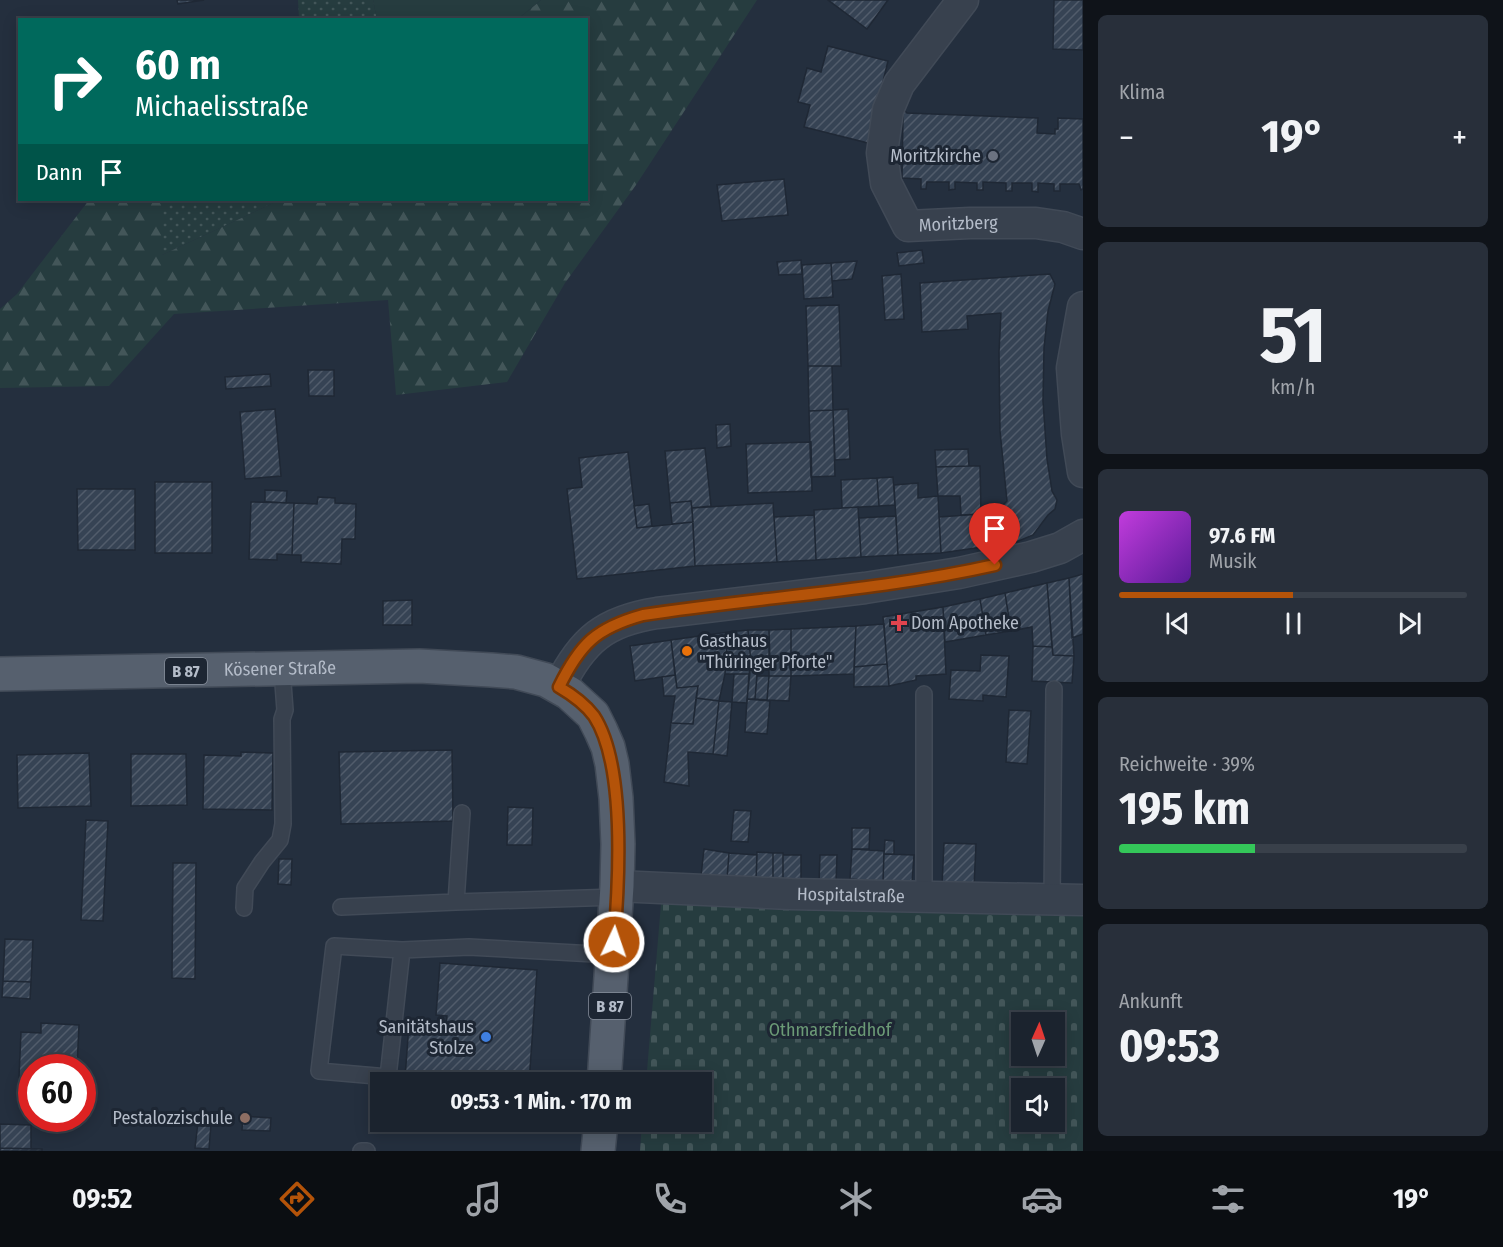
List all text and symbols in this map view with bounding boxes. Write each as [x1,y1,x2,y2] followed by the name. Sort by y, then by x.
[135,40,221,90] text: 60 m
[36,42,114,120] icon: right
[1119,80,1165,104] text: Klima
[135,91,309,123] text: Michaelisstraße
[1261,110,1325,164] text: 19°
[1119,118,1134,158] text: −
[1452,118,1467,158] text: +
[890,145,981,167] place label: Moritzkirche
[986,149,1000,163] marker: Moritzkirche
[95,156,128,189] icon: arrive
[36,159,83,186] text: Dann
[918,212,998,236] street label: Moritzberg
[1259,289,1327,383] text: 51
[1271,375,1315,399] text: km/h
[969,503,1020,565] pin
[978,512,1011,545] icon: arrive
[1209,522,1275,549] text: 97.6 FM
[1209,549,1257,573] text: Musik
[1161,607,1194,640] icon: previous
[1277,607,1310,640] icon: pause
[1393,607,1426,640] icon: next
[911,612,1019,634] place label: Dom Apotheke
[892,616,906,630] marker: Dom Apotheke
[699,630,833,673] place label: Gasthaus "Thüringer Pforte"
[680,644,694,658] marker: Gasthaus "Thüringer Pforte"
[224,657,336,681] street label: Kösener Straße
[165,658,207,684] road number: B 87
[1119,752,1255,776] text: Reichweite · 39%
[1119,782,1250,836] text: 195 km
[797,883,905,907] street label: Hospitalstraße
[582,910,646,974] position arrow
[1119,989,1183,1013] text: Ankunft
[589,993,631,1019] road number: B 87
[1011,1012,1065,1066] north arrow
[1011,1012,1065,1132] map controls
[379,1016,474,1059] place label: Sanitätshaus Stolze
[769,1019,893,1041] park label: Othmarsfriedhof
[1119,1019,1220,1073] text: 09:53
[479,1030,493,1044] marker: Sanitätshaus Stolze
[18,1054,96,1132] speed limit sign: 60
[1011,1078,1065,1132] button: sound
[450,1088,632,1115] text: 09:53 · 1 Min. · 170 m
[113,1107,233,1129] place label: Pestalozzischule
[238,1111,252,1125] marker: Pestalozzischule
[276,1178,318,1220] icon: directions
[463,1178,505,1220] icon: music
[649,1178,691,1220] icon: phone
[835,1178,877,1220] icon: climate
[1021,1178,1063,1220] icon: car
[1207,1178,1249,1220] icon: filters
[72,1183,132,1215] text: 09:52
[1393,1183,1431,1215] text: 19°

